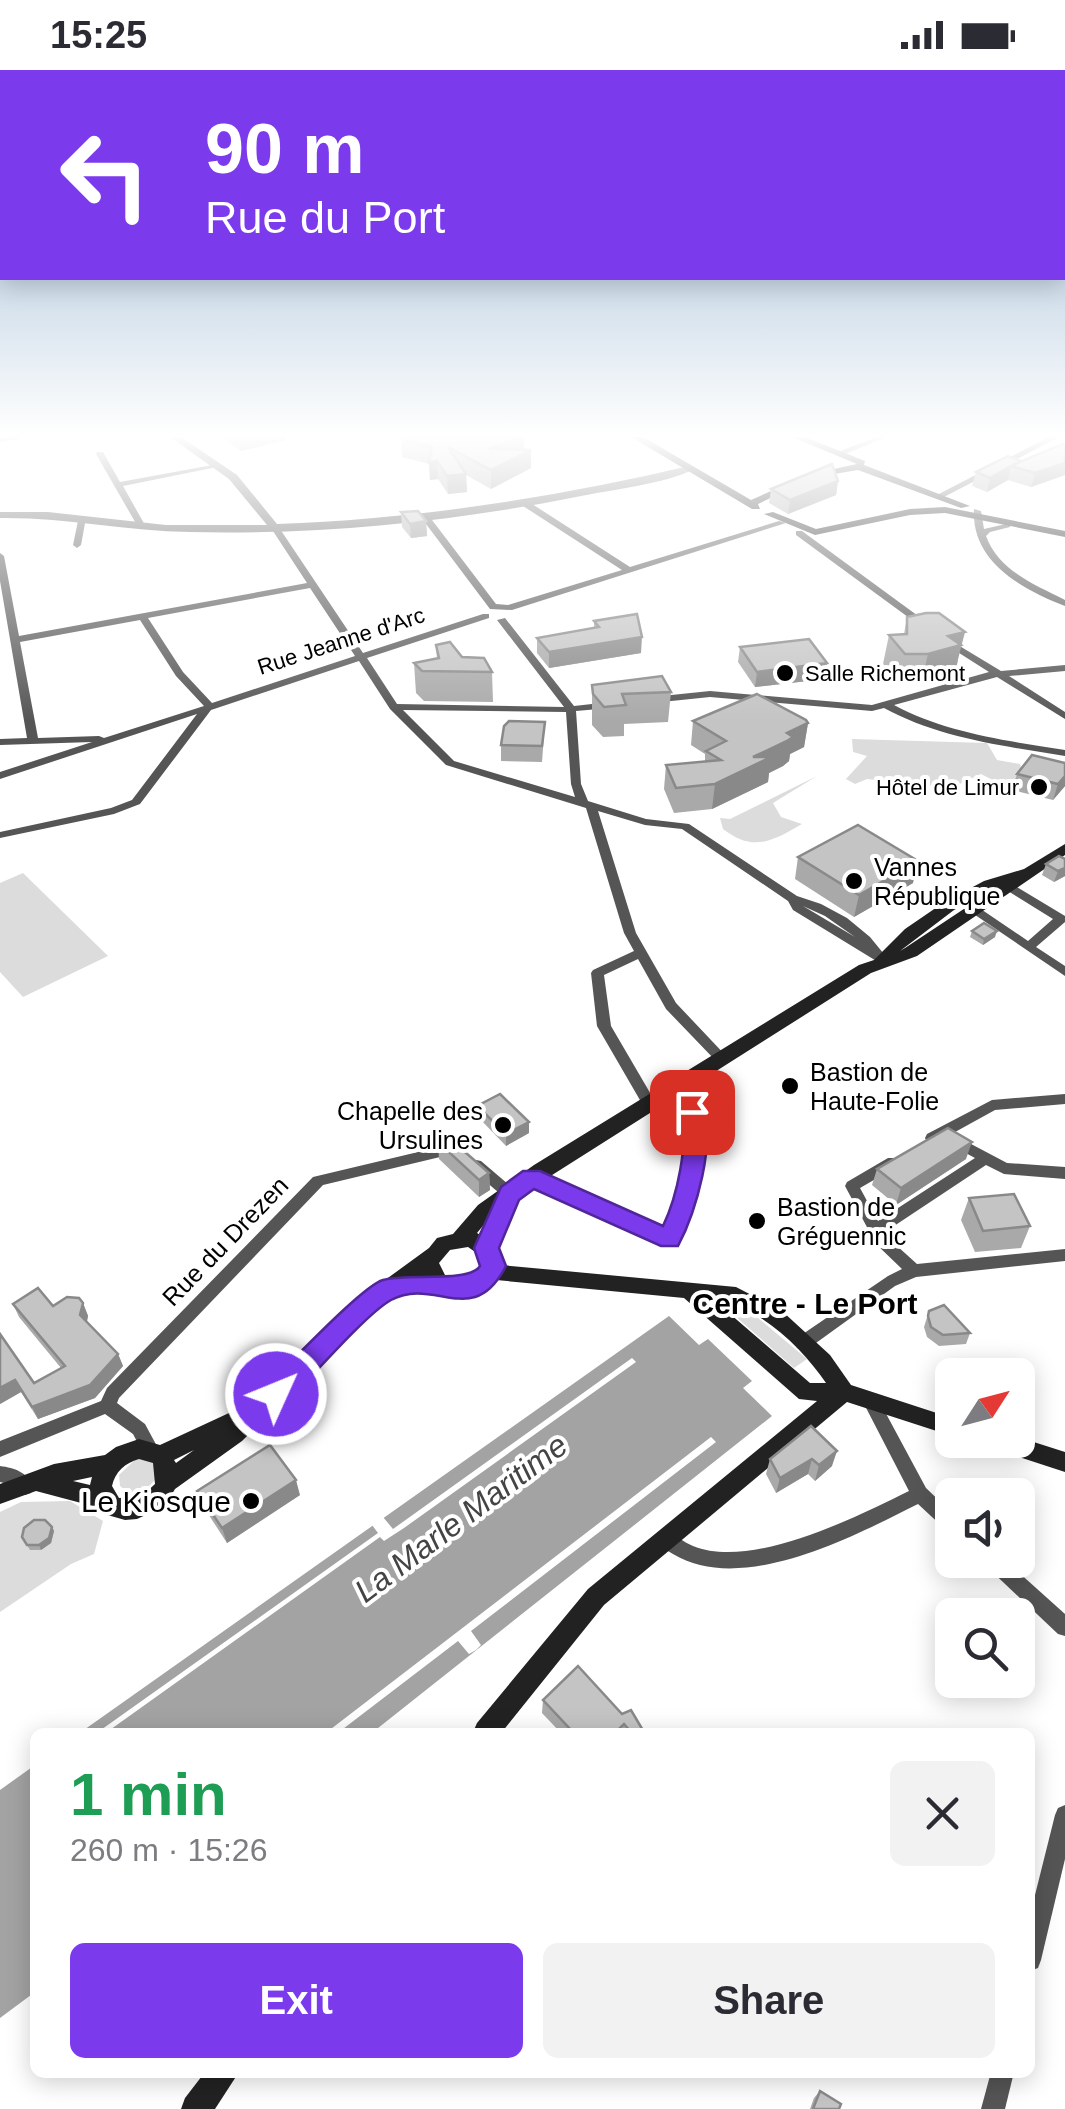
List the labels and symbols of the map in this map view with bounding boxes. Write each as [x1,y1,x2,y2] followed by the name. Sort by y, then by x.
[254,602,428,680] street label: Rue Jeanne d'Arc
[805,661,965,686] place label: Salle Richemont
[774,662,796,684] marker: Salle Richemont
[876,775,1019,800] place label: Hôtel de Limur
[1028,776,1050,798] marker: Hôtel de Limur
[874,853,1001,910] place label: Vannes République
[843,870,865,892] marker: Vannes République
[810,1058,939,1115] place label: Bastion de Haute-Folie
[650,1070,735,1155] pin
[779,1075,801,1097] marker: Bastion de Haute-Folie
[337,1097,483,1154] place label: Chapelle des Ursulines
[492,1114,514,1136] marker: Chapelle des Ursulines
[157,1171,293,1311] street label: Rue du Drezen
[777,1193,906,1250] place label: Bastion de Gréguennic
[746,1210,768,1232] marker: Bastion de Gréguennic
[692,1287,918,1320] district label: Centre - Le Port
[224,1342,328,1446] position arrow
[935,1358,1035,1458] north arrow
[348,1427,574,1609] water label: La Marle Maritime
[81,1485,231,1518] place label: Le Kiosque
[240,1490,262,1512] marker: Le Kiosque

